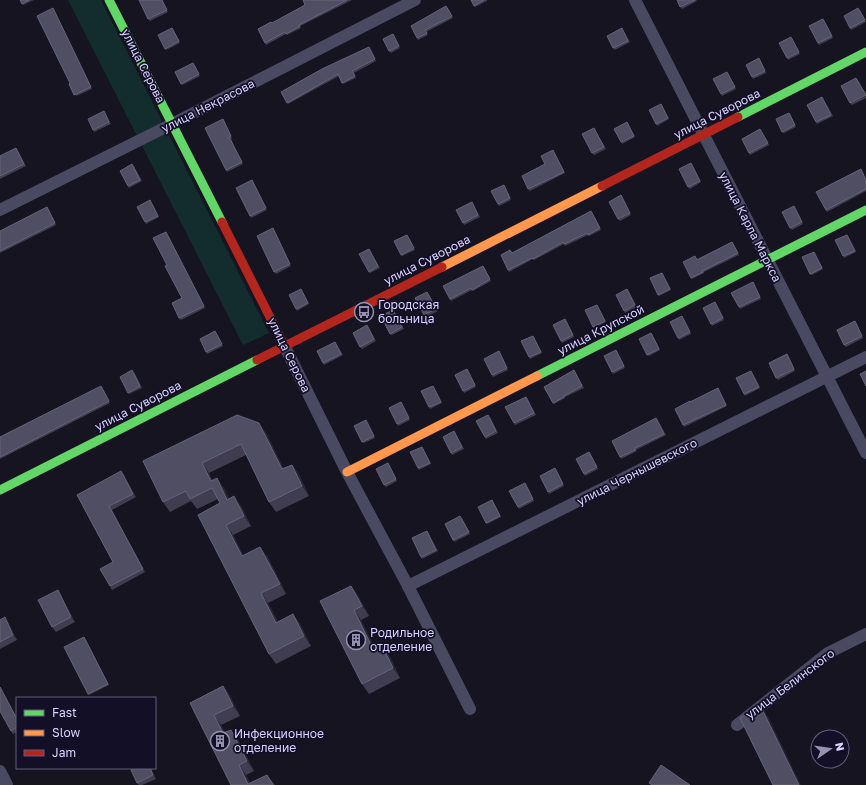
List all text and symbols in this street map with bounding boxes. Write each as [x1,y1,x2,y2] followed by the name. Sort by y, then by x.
[118,26,169,105] street label: улица Серова
[159,76,257,136] street label: улица Некрасова
[671,85,763,142] street label: улица Суворова
[716,169,785,284] street label: улица Карла Маркса
[381,231,473,288] street label: улица Суворова
[378,297,439,326] place label: Городская больница
[353,301,375,323] bus stop icon: Городская больница
[555,301,647,358] street label: улица Крупской
[265,315,314,395] street label: улица Серова
[92,377,184,434] street label: улица Суворова
[574,435,699,508] street label: улица Чернышевского
[370,625,434,654] place label: Родильное отделение
[345,629,367,651] building icon: Родильное отделение
[742,645,837,722] street label: улица Белинского
[16,697,156,769] legend
[52,705,77,720] text: Fast
[52,725,80,740] text: Slow
[234,726,324,755] place label: Инфекционное отделение
[810,729,850,769] north arrow
[209,730,231,752] building icon: Инфекционное отделение
[833,741,848,752] text: N
[52,745,76,760] text: Jam

